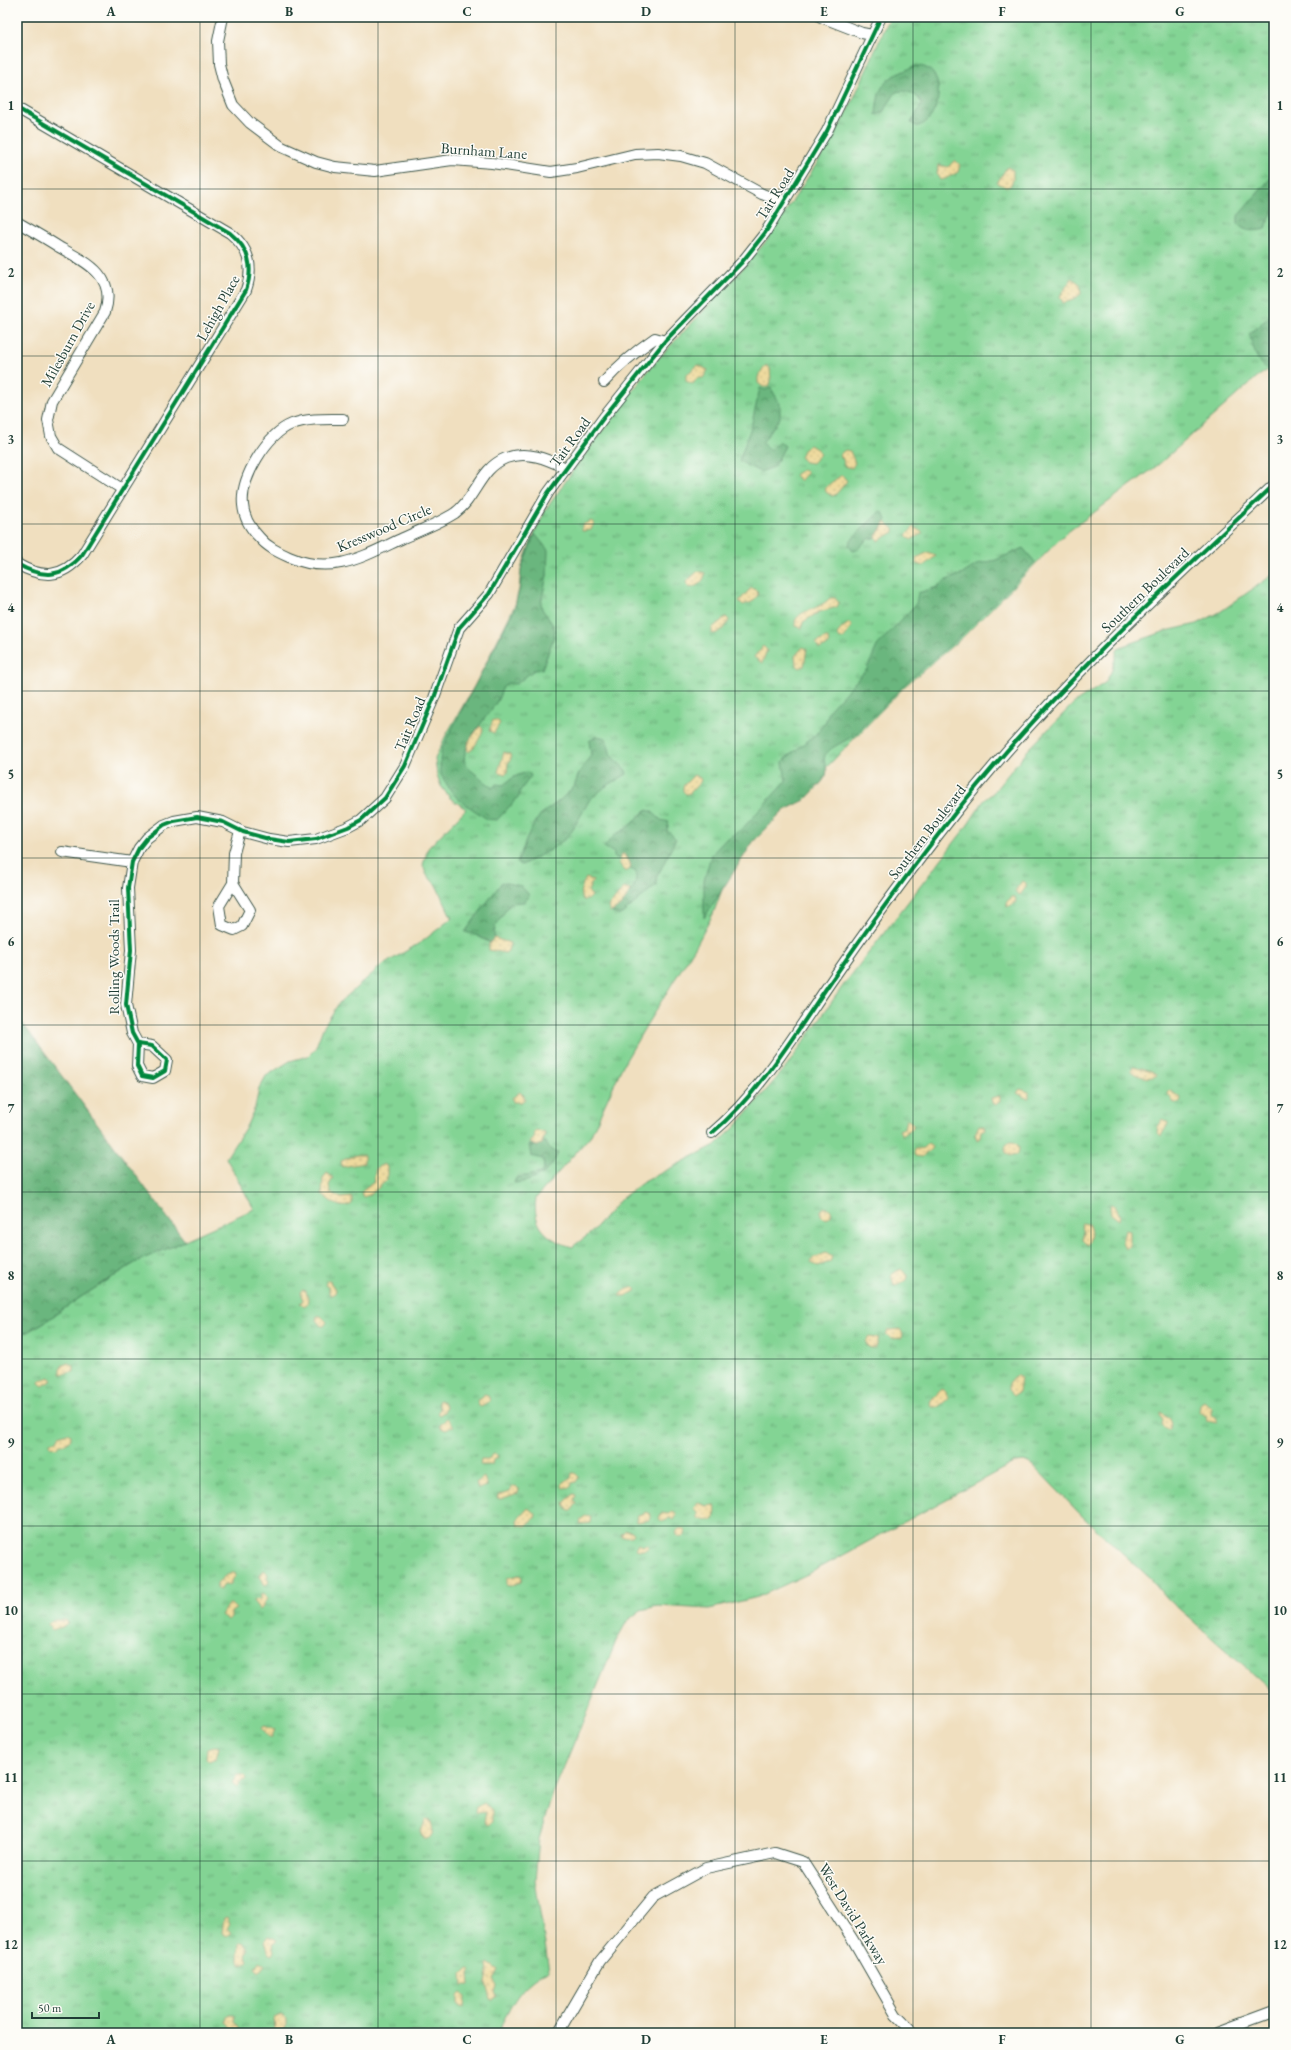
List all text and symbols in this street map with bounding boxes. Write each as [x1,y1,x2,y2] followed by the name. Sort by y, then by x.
[105,3,116,20] text: A
[285,3,293,20] text: B
[462,3,472,20] text: C
[641,3,651,20] text: D
[820,3,828,20] text: E
[998,3,1006,20] text: F
[1175,3,1185,20] text: G
[8,97,15,114] text: 1
[1277,97,1284,114] text: 1
[440,138,528,163] street label: Burnham Lane
[751,164,798,223] street label: Tait Road
[8,264,15,281] text: 2
[1277,264,1284,281] text: 2
[192,271,244,344] street label: Lehigh Place
[36,297,99,390] street label: Milesburn Drive
[545,413,594,470] street label: Tait Road
[8,431,15,448] text: 3
[1277,431,1284,448] text: 3
[334,499,434,556] street label: Kresswood Circle
[1097,543,1193,636] street label: Southern Boulevard
[8,599,15,616] text: 4
[1277,599,1284,616] text: 4
[390,693,430,754] street label: Tait Road
[8,766,14,783] text: 5
[1277,766,1283,783] text: 5
[884,780,970,883] street label: Southern Boulevard
[104,899,123,1015] street label: Rolling Woods Trail
[8,933,15,950] text: 6
[1277,933,1284,950] text: 6
[8,1100,15,1117] text: 7
[1277,1100,1284,1117] text: 7
[8,1267,15,1284] text: 8
[1277,1267,1284,1284] text: 8
[8,1434,15,1451] text: 9
[1277,1434,1284,1451] text: 9
[4,1602,18,1619] text: 10
[1273,1602,1287,1619] text: 10
[4,1769,18,1786] text: 11
[1273,1769,1287,1786] text: 11
[814,1859,893,1969] street label: West David Parkway
[4,1936,18,1953] text: 12
[1273,1936,1287,1953] text: 12
[32,1994,99,2020] scale bar
[38,2000,62,2016] text: 50 m
[105,2031,116,2048] text: A
[285,2031,293,2048] text: B
[462,2031,472,2048] text: C
[641,2031,651,2048] text: D
[820,2031,828,2048] text: E
[998,2031,1006,2048] text: F
[1175,2031,1185,2048] text: G

